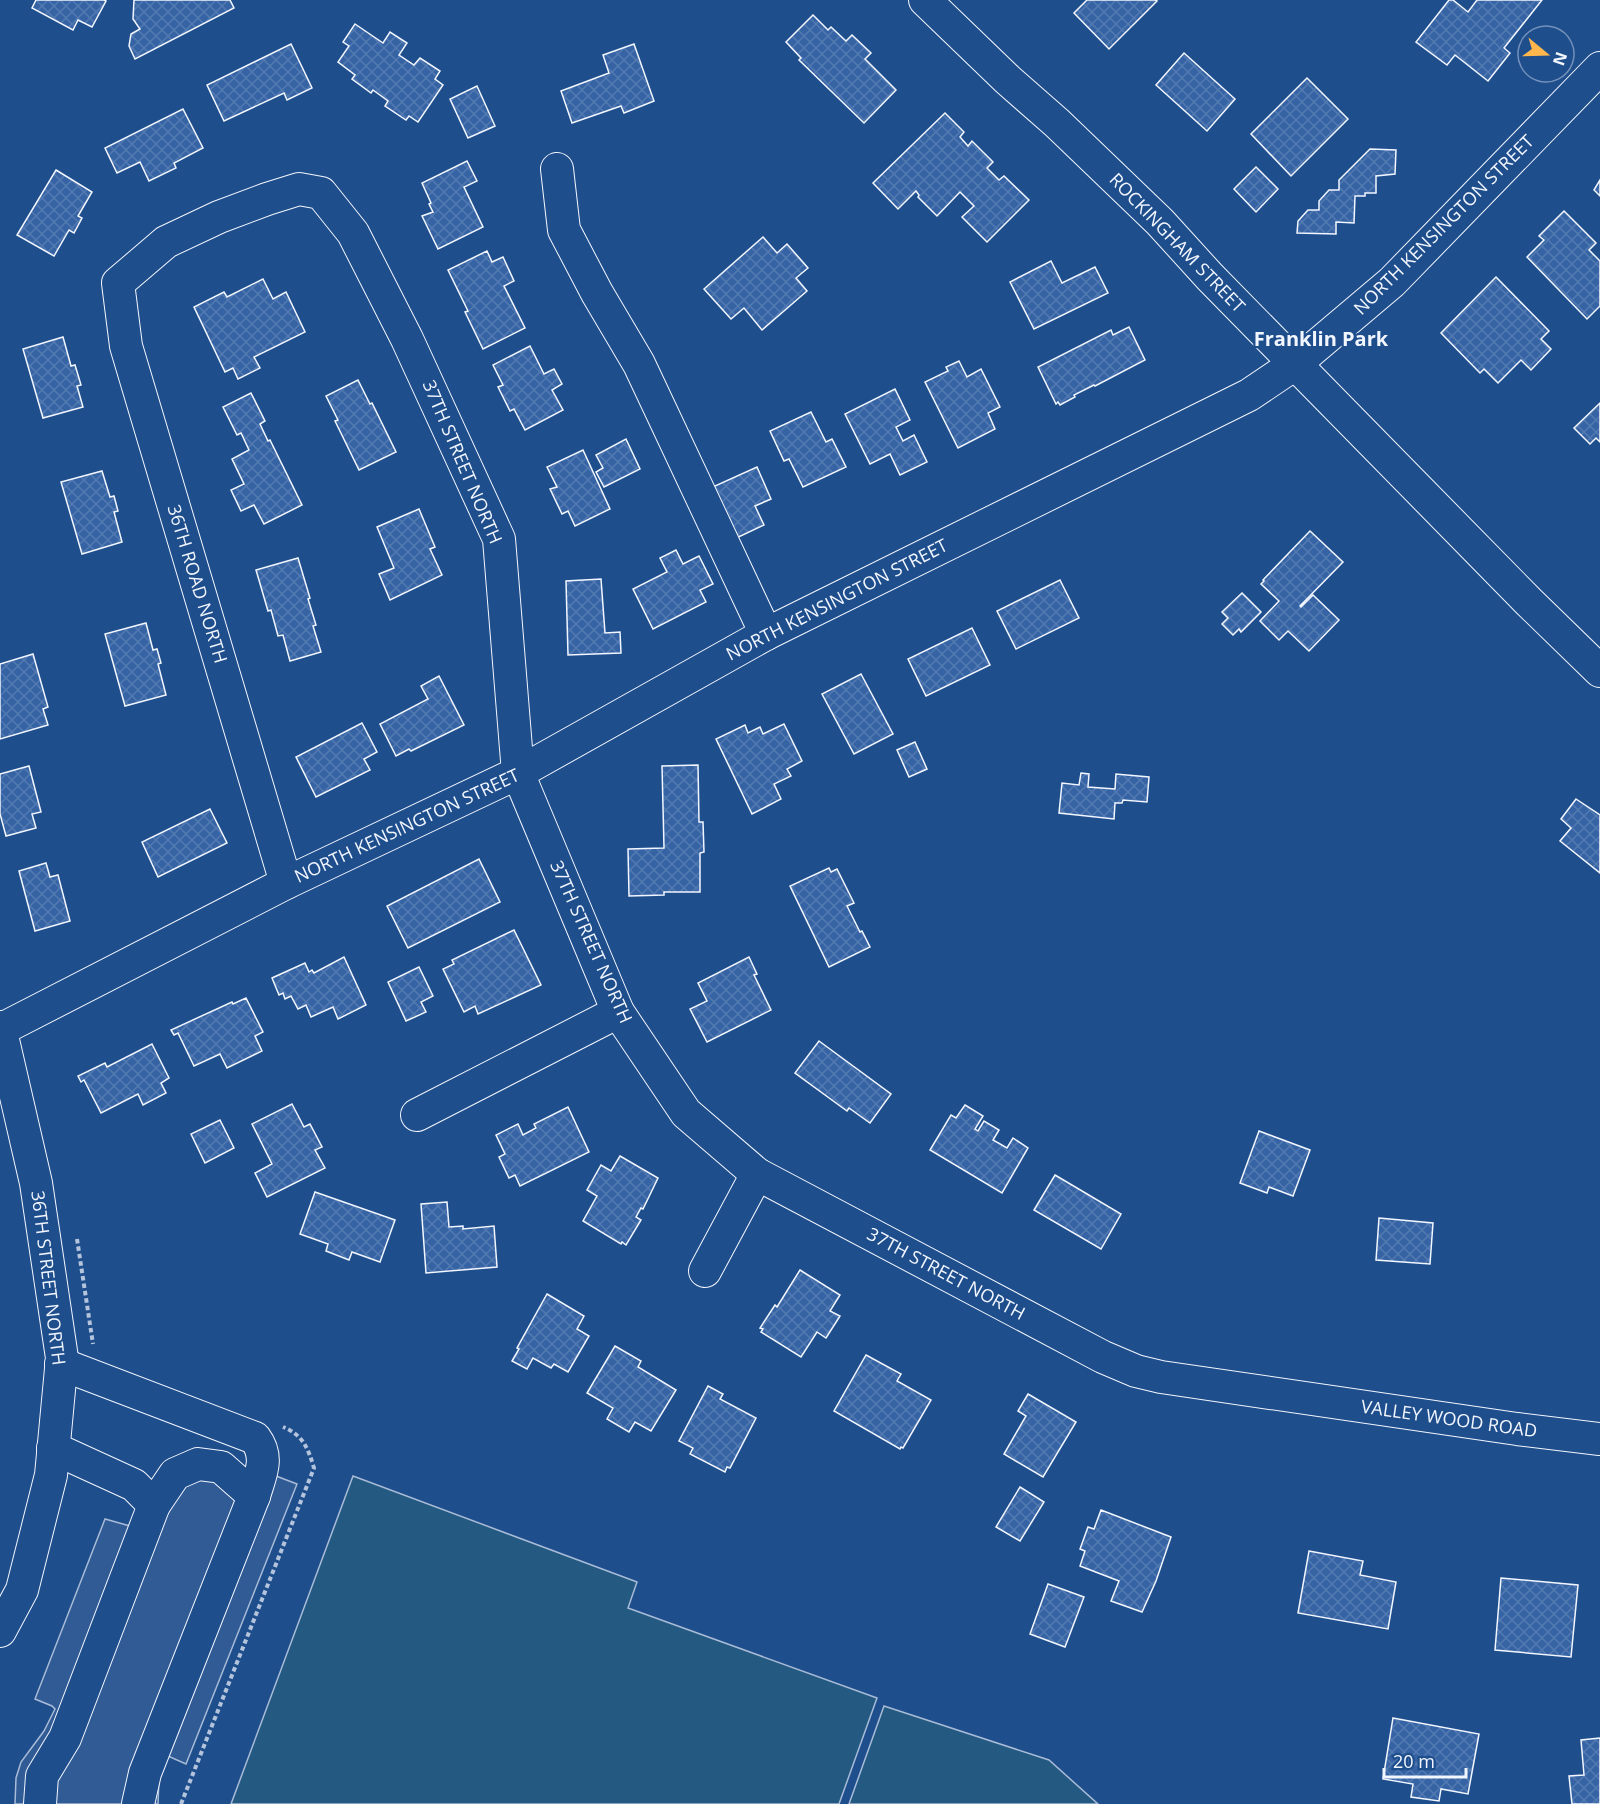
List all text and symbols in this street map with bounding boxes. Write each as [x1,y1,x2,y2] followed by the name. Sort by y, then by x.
[1516,24,1576,84] north arrow
[1548,49,1573,69] text: N
[1348,129,1539,320] street label: NORTH KENSINGTON STREET
[1105,167,1251,317] street label: ROCKINGHAM STREET
[1254,325,1389,352] district label: Franklin Park
[418,376,508,547] street label: 37TH STREET NORTH
[162,502,233,666] street label: 36TH ROAD NORTH
[722,533,951,666] street label: NORTH KENSINGTON STREET
[290,762,523,888] street label: NORTH KENSINGTON STREET
[545,856,639,1027] street label: 37TH STREET NORTH
[26,1189,72,1367] street label: 36TH STREET NORTH
[863,1221,1030,1325] street label: 37TH STREET NORTH
[1360,1394,1539,1442] street label: VALLEY WOOD ROAD
[1384,1741,1466,1779] scale bar
[1393,1749,1435,1773] text: 20 m

